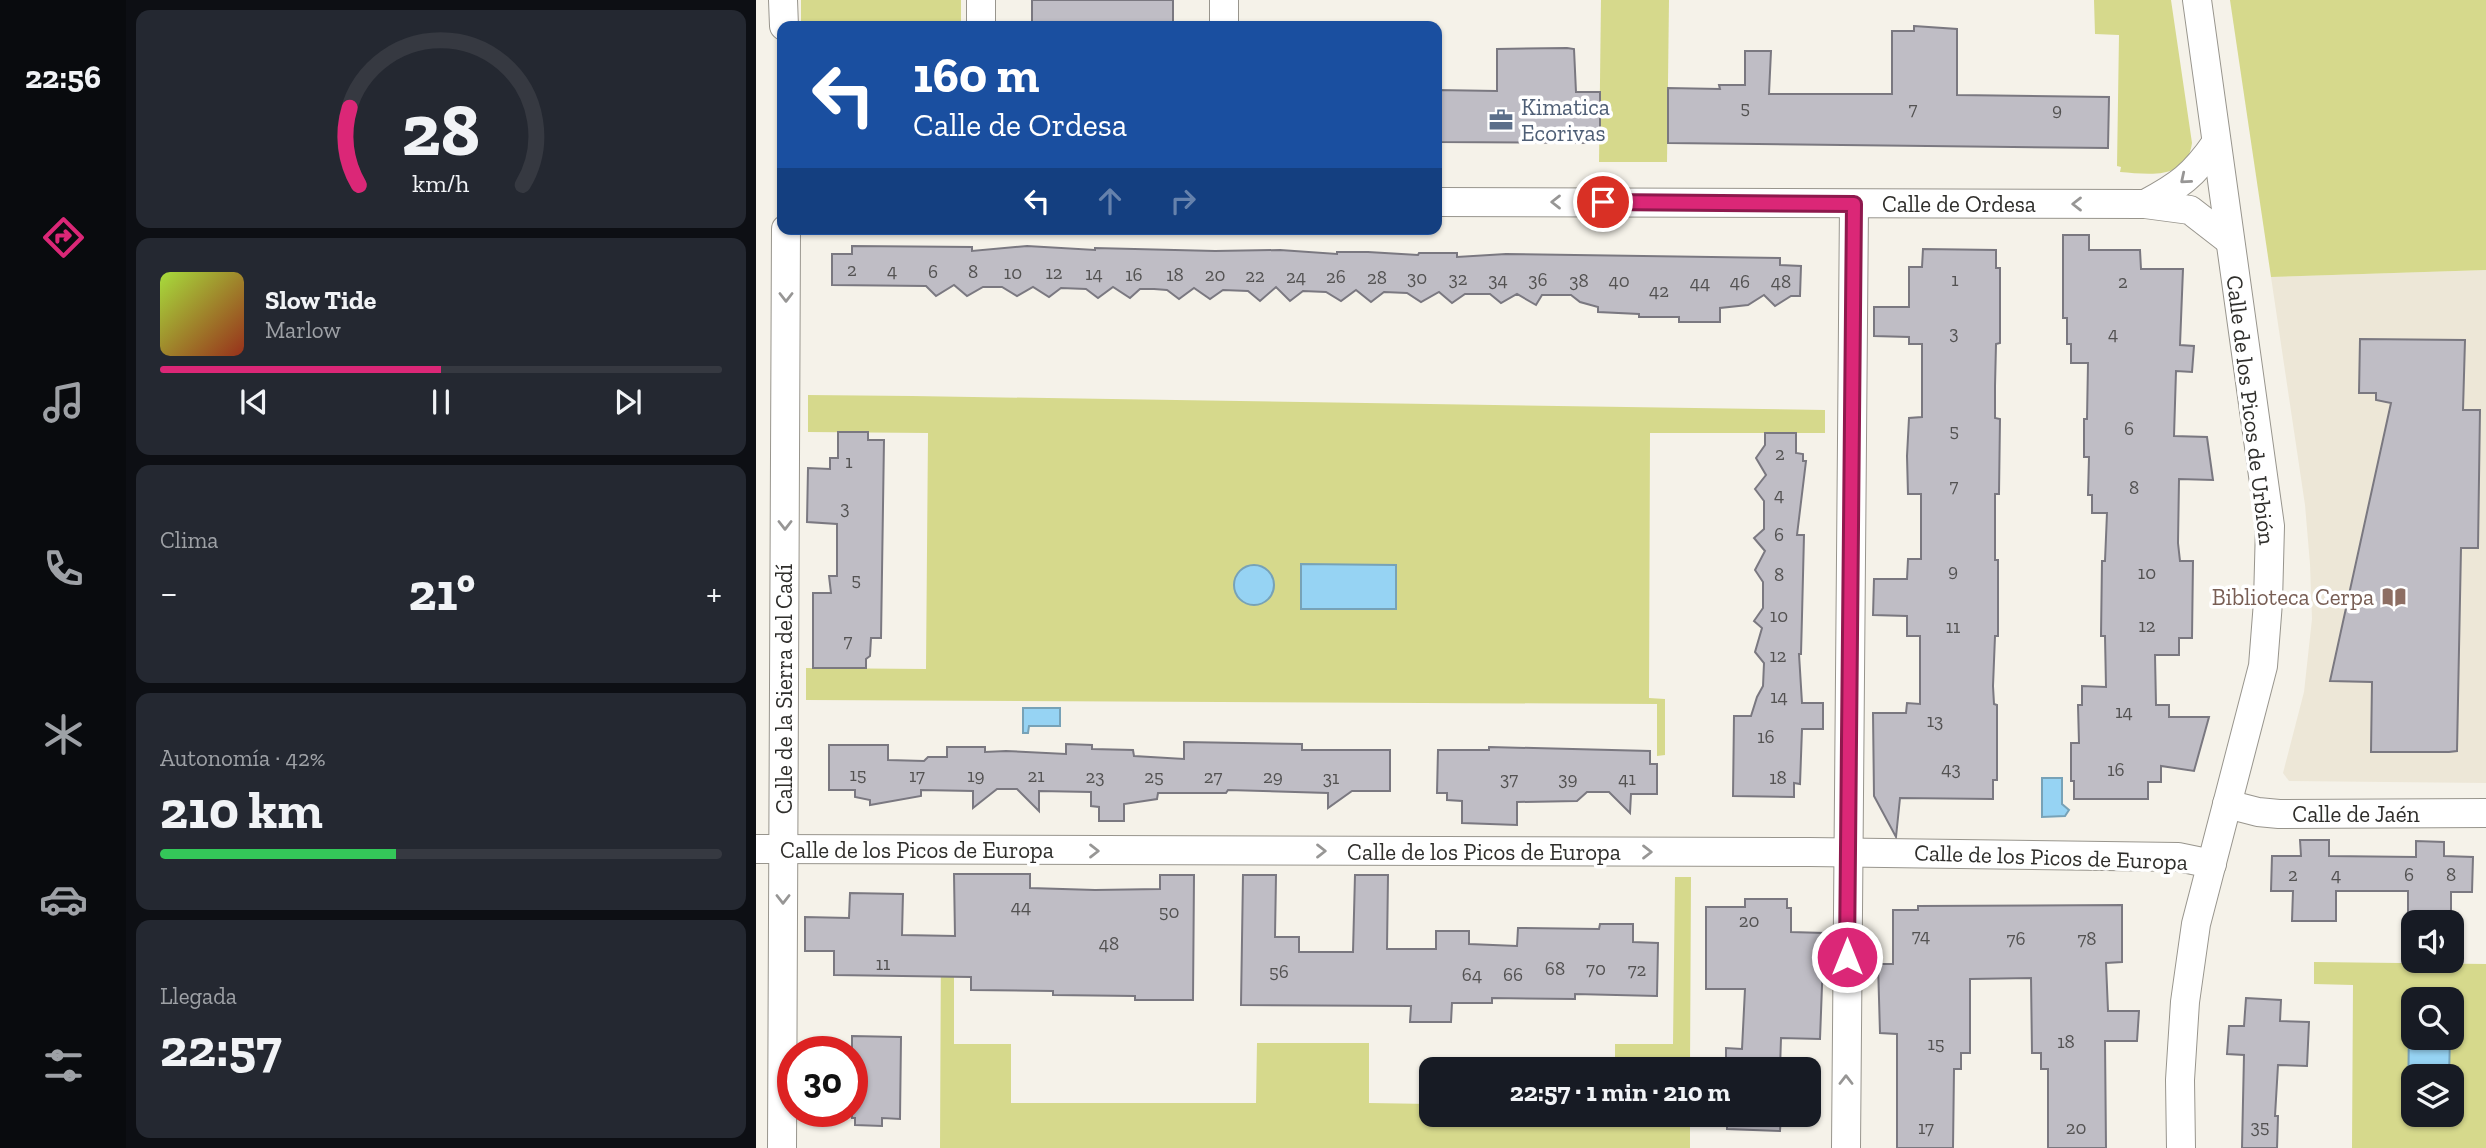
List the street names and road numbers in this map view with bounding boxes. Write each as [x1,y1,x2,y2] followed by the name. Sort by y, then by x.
[1882,190,2036,218] street label: Calle de Ordesa
[2221,274,2281,546] street label: Calle de los Picos de Urbión
[770,564,798,814] street label: Calle de la Sierra del Cadí
[2292,800,2420,828] street label: Calle de Jaén
[780,836,1054,864] street label: Calle de los Picos de Europa
[1347,838,1621,866] street label: Calle de los Picos de Europa
[1914,838,2188,876] street label: Calle de los Picos de Europa

